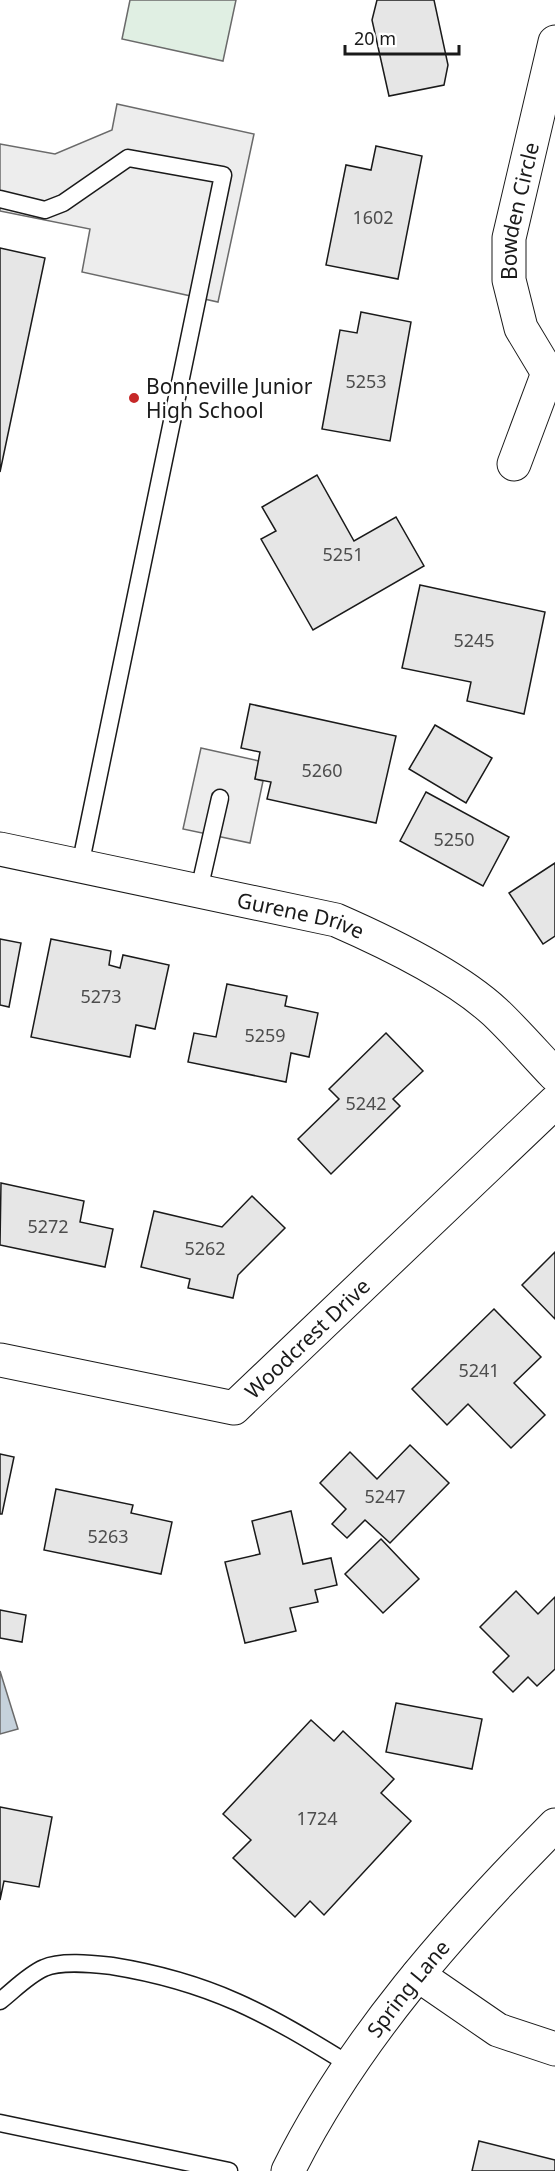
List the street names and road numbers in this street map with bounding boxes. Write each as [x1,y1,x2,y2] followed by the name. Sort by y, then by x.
[495,139,545,280] street label: Bowden Circle
[235,885,369,945] street label: Gurene Drive
[239,1272,376,1405] street label: Woodcrest Drive
[360,1934,456,2043] street label: Spring Lane

